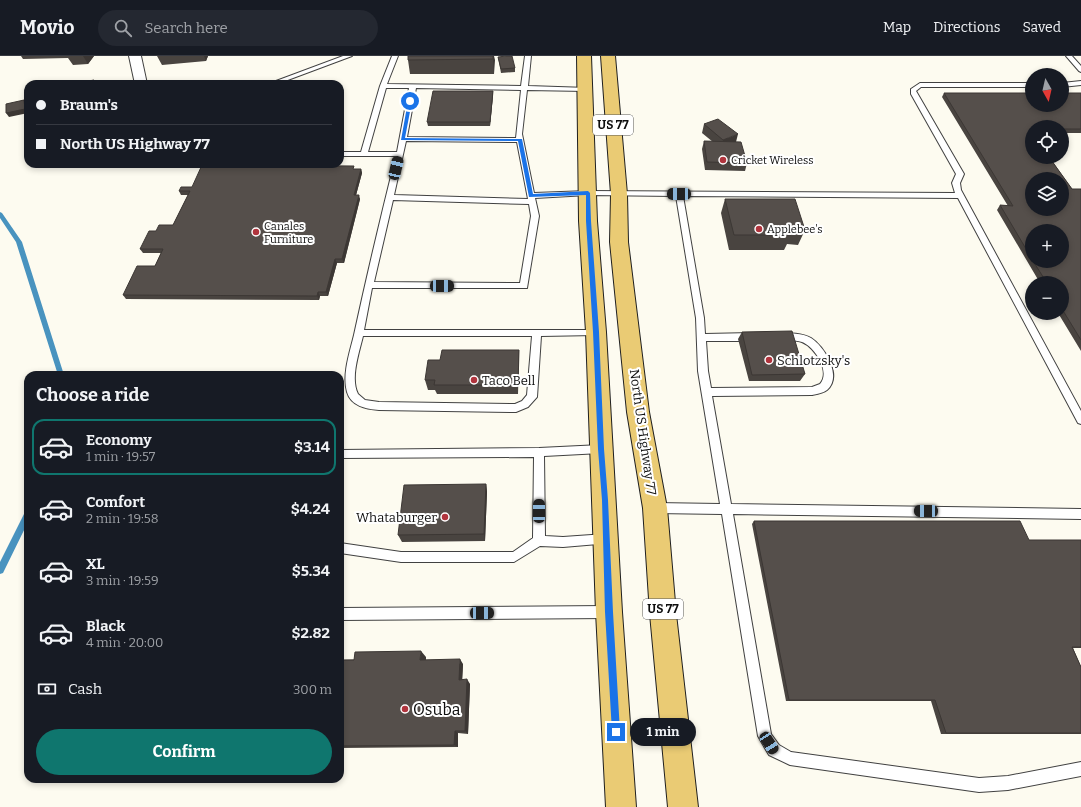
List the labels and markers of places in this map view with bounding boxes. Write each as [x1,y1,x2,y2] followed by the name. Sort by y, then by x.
[731,154,814,167] place label: Cricket Wireless
[718,155,728,165] marker: Cricket Wireless
[264,220,313,246] place label: Canales Furniture
[767,223,823,236] place label: Applebee's
[754,224,764,234] marker: Applebee's
[251,227,261,237] marker: Canales Furniture
[777,353,850,368] place label: Schlotzsky's
[764,355,774,365] marker: Schlotzsky's
[482,373,536,388] place label: Taco Bell
[469,375,479,385] marker: Taco Bell
[356,510,437,525] place label: Whataburger
[440,512,450,522] marker: Whataburger
[413,700,461,719] place label: Osuba
[400,704,410,714] marker: Osuba

